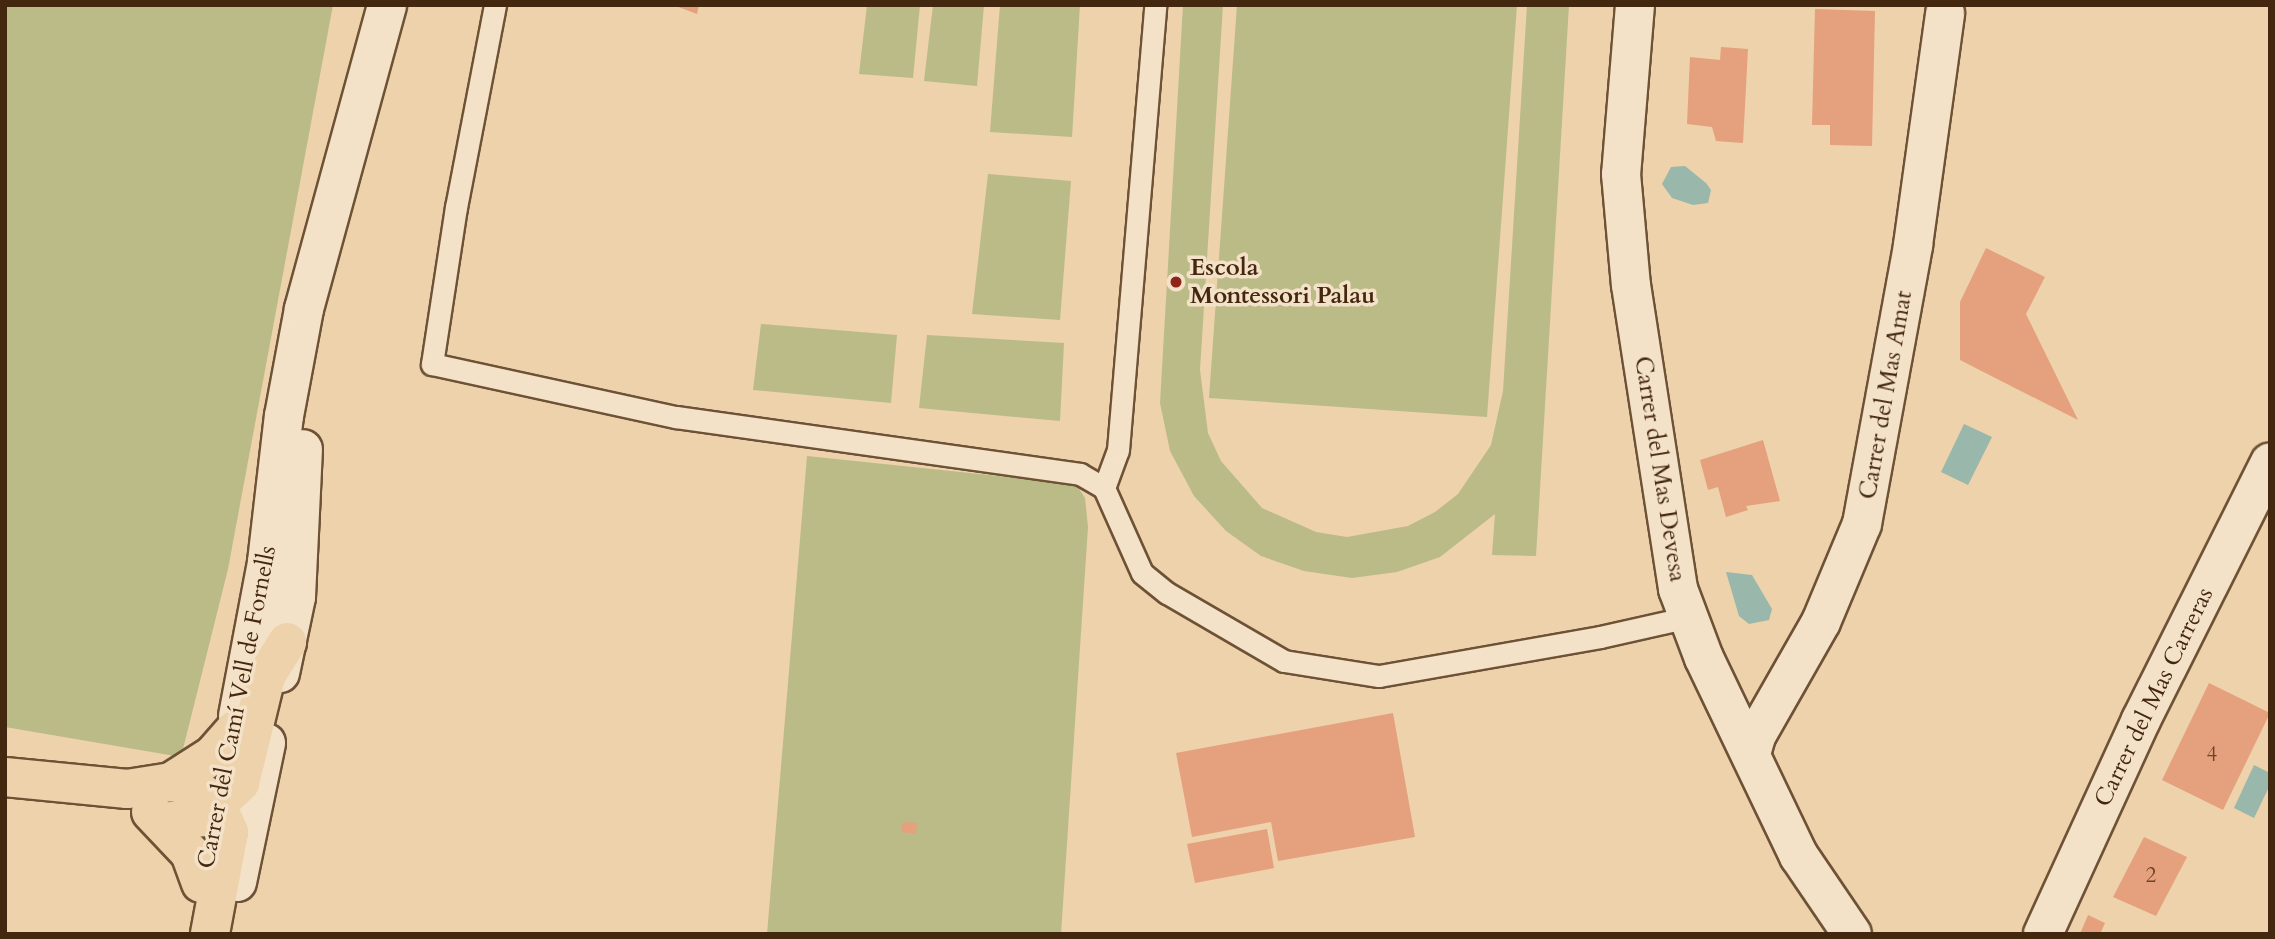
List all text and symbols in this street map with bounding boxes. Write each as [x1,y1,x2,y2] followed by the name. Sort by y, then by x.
[1190,254,1375,310] place label: Escola Montessori Palau
[1168,274,1184,290] marker: Escola Montessori Palau
[1853,288,1919,502] street label: Carrer del Mas Amat
[1628,354,1692,584] street label: Carrer del Mas Devesa
[192,543,282,871] street label: Carrer del Camí Vell de Fornells
[2088,583,2220,811] street label: Carrer del Mas Carreras
[2207,742,2217,768] house number: 4
[2146,863,2156,889] house number: 2

